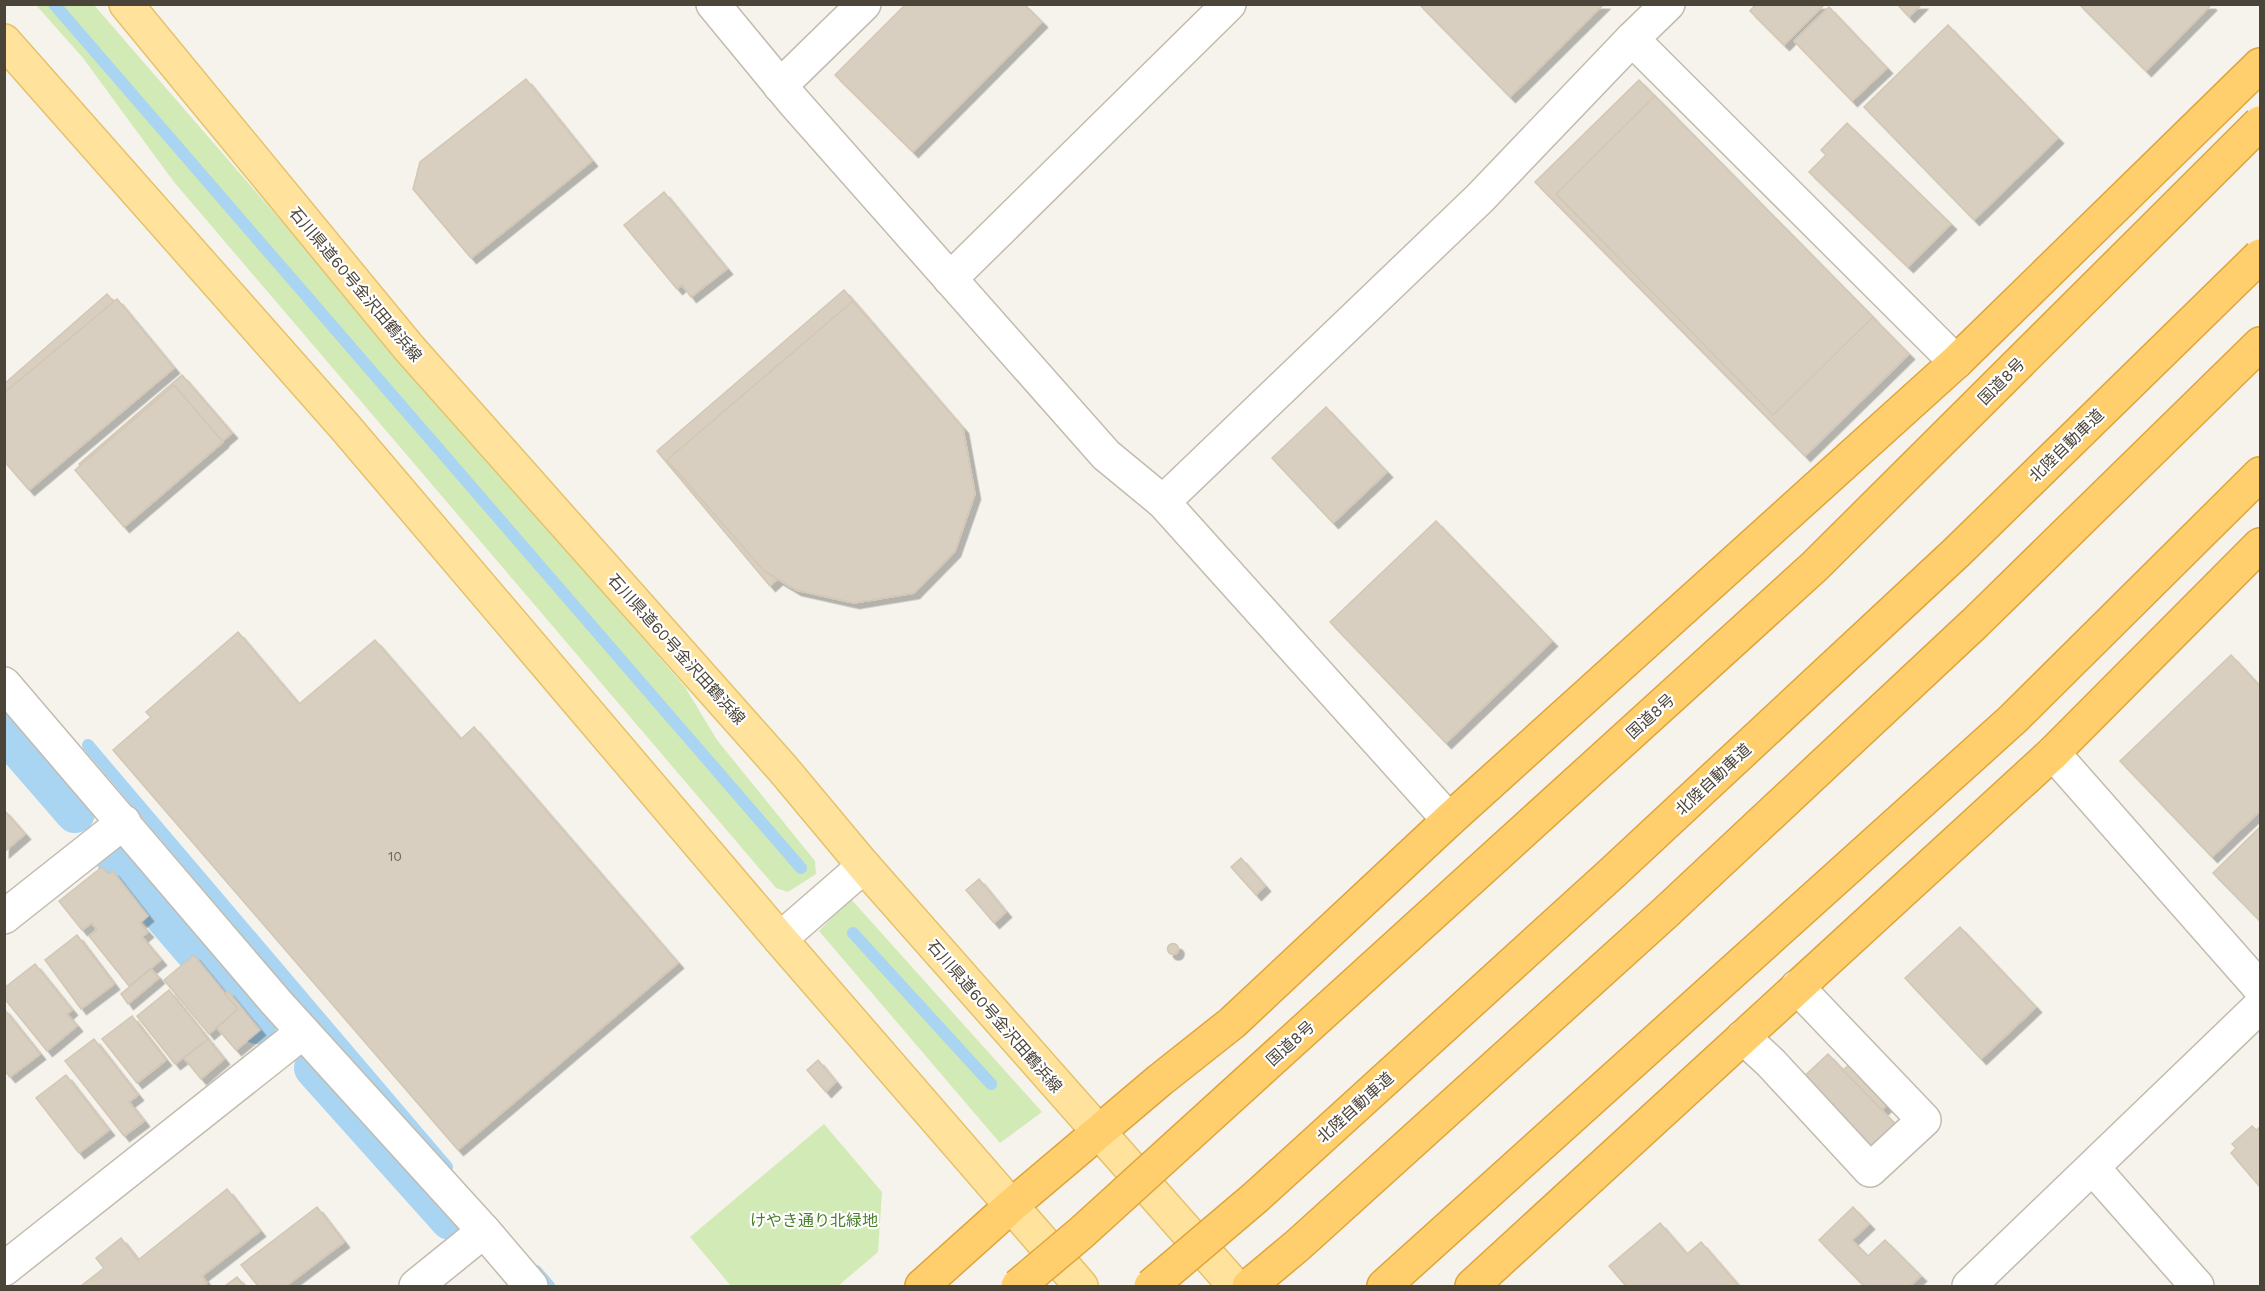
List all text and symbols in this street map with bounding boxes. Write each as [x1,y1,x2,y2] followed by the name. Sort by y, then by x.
[285,203,426,365] street label: 石川県道60号金沢田鶴浜線
[1974,354,2029,409] street label: 国道8号
[2025,405,2107,486] street label: 北陸自動車道
[604,570,749,728] street label: 石川県道60号金沢田鶴浜線
[1622,690,1678,743] street label: 国道8号
[1672,740,1755,819] street label: 北陸自動車道
[388,848,402,864] house number: 10
[923,936,1066,1096] street label: 石川県道60号金沢田鶴浜線
[1262,1017,1318,1070] street label: 国道8号
[1313,1068,1397,1147] street label: 北陸自動車道
[750,1211,878,1230] park label: けやき通り北緑地

